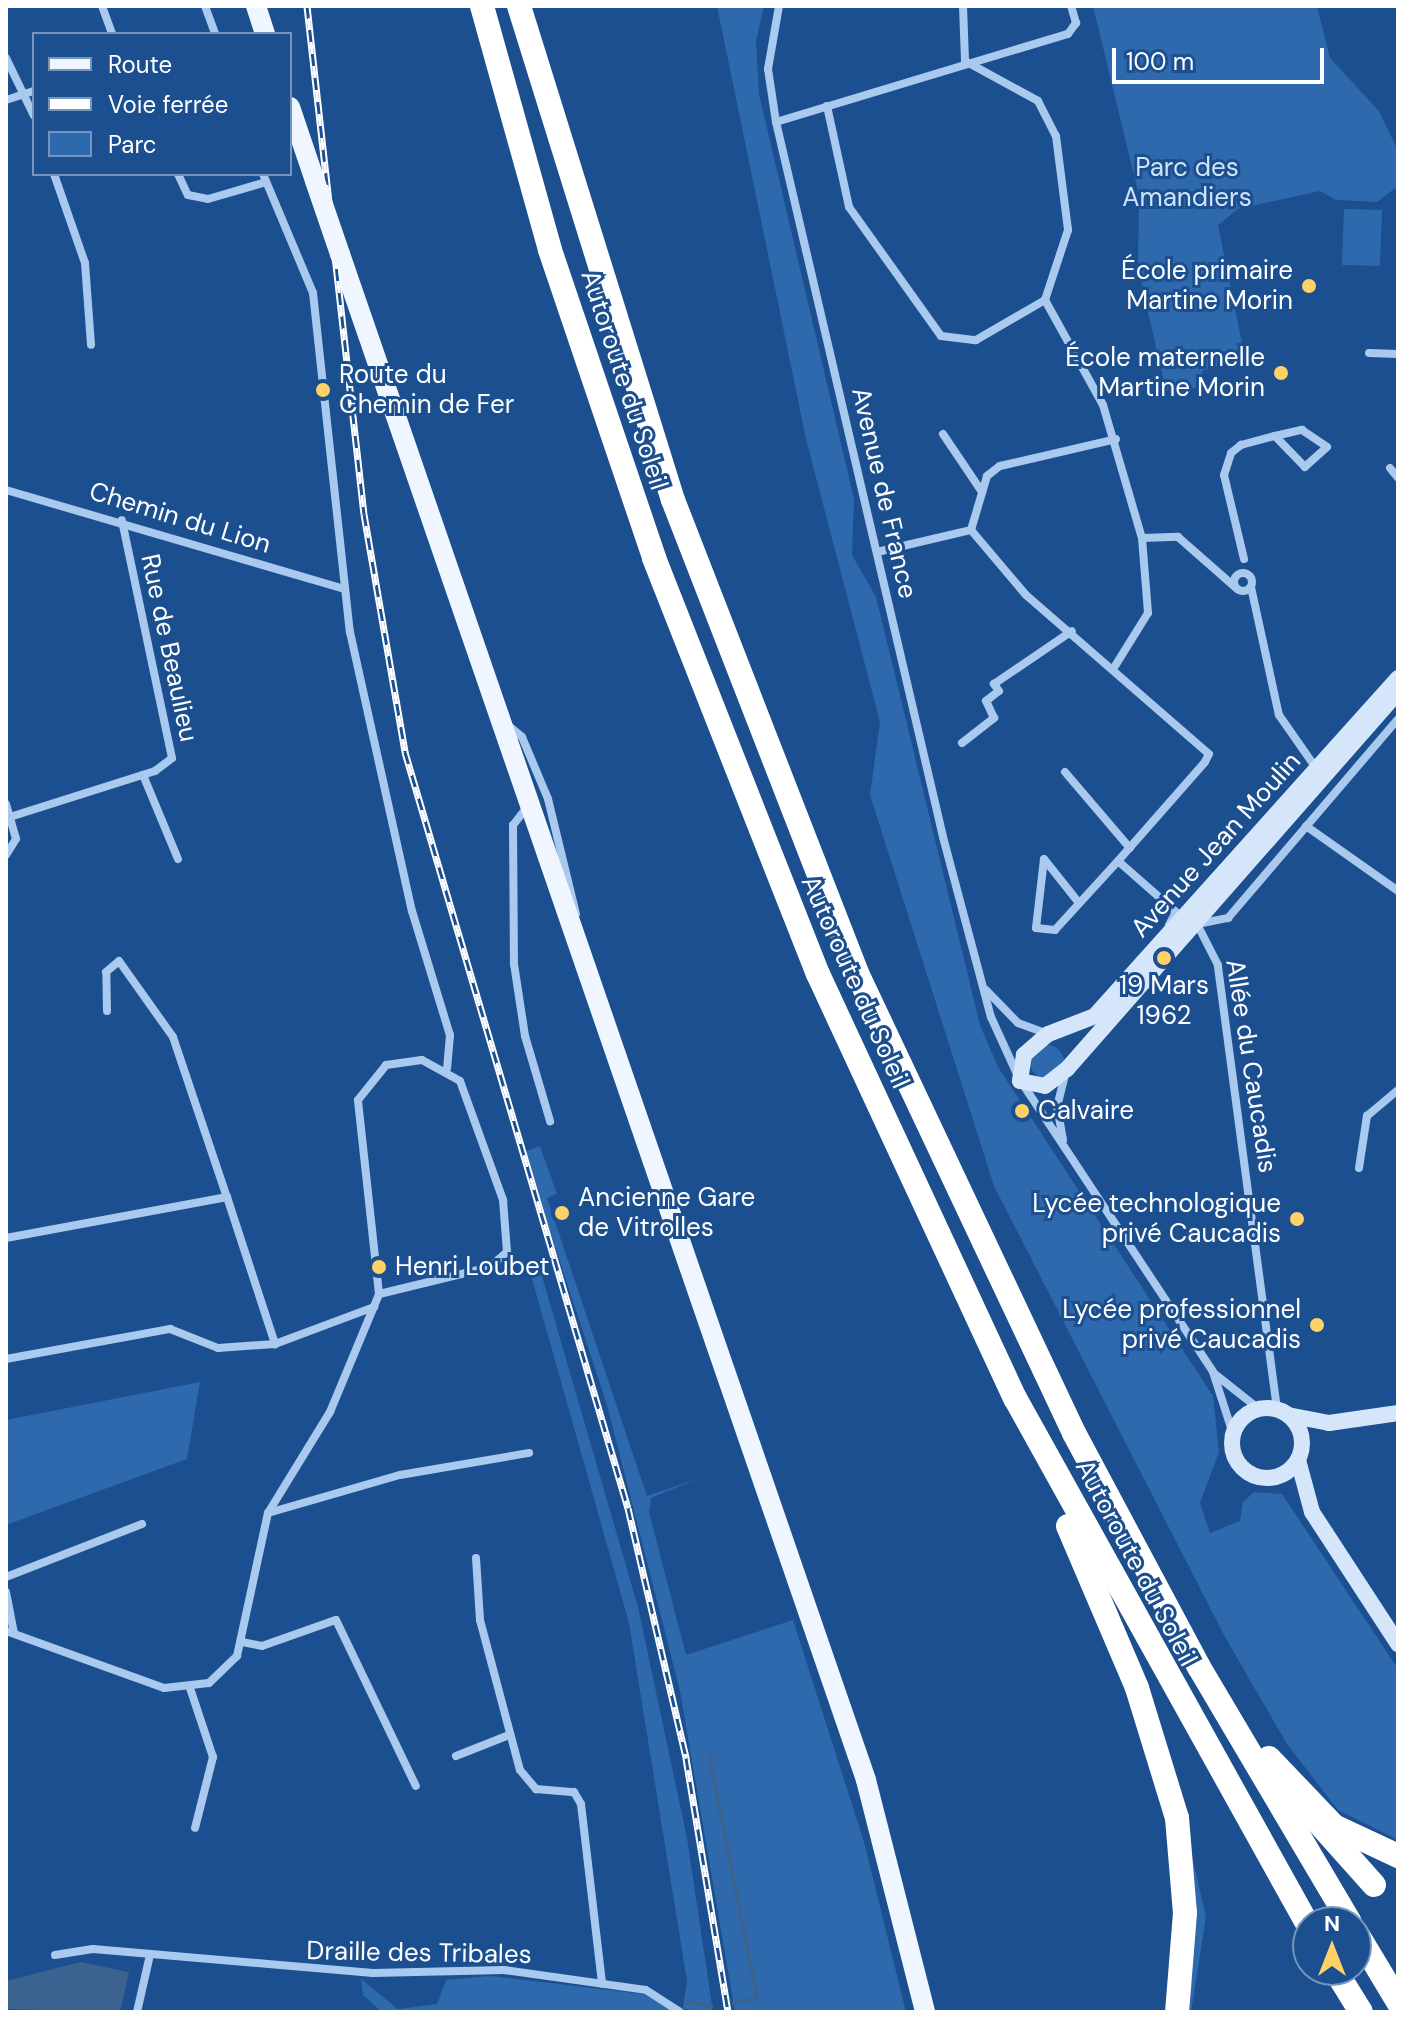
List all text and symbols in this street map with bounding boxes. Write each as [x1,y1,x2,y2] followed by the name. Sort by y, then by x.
[32,32,292,176] legend
[1116,32,1328,82] scale bar
[1126,46,1194,77] text: 100 m
[108,49,172,80] text: Route
[108,89,228,120] text: Voie ferrée
[108,129,157,160] text: Parc
[1122,152,1252,214] park label: Parc des Amandiers
[1121,255,1293,316] place label: École primaire Martine Morin
[574,266,674,494] street label: Autoroute du Soleil
[1300,277,1318,295] marker: École primaire Martine Morin
[1065,342,1265,404] place label: École maternelle Martine Morin
[339,359,514,420] place label: Route du Chemin de Fer
[1272,364,1290,382] marker: École maternelle Martine Morin
[314,381,332,399] marker: Route du Chemin de Fer
[845,385,923,601] street label: Avenue de France
[86,476,274,560] street label: Chemin du Lion
[134,551,204,745] street label: Rue de Beaulieu
[1125,746,1307,944] street label: Avenue Jean Moulin
[794,871,916,1093] street label: Autoroute du Soleil
[1155,949,1173,967] marker: 19 Mars 1962
[1219,957,1283,1175] street label: Allée du Caucadis
[1119,970,1209,1032] place label: 19 Mars 1962
[1038,1095,1134,1127] place label: Calvaire
[1013,1102,1031,1120] marker: Calvaire
[578,1182,755,1244] place label: Ancienne Gare de Vitrolles
[1032,1188,1281,1250] place label: Lycée technologique privé Caucadis
[553,1204,571,1222] marker: Ancienne Gare de Vitrolles
[1288,1210,1306,1228] marker: Lycée technologique privé Caucadis
[395,1251,549,1283] place label: Henri Loubet
[370,1258,388,1276] marker: Henri Loubet
[1062,1294,1301,1356] place label: Lycée professionnel privé Caucadis
[1308,1316,1326,1334] marker: Lycée professionnel privé Caucadis
[1068,1454,1204,1672] street label: Autoroute du Soleil
[1292,1906,1372,1986] north arrow
[1324,1909,1340,1938] text: N
[306,1935,532,1971] street label: Draille des Tribales

